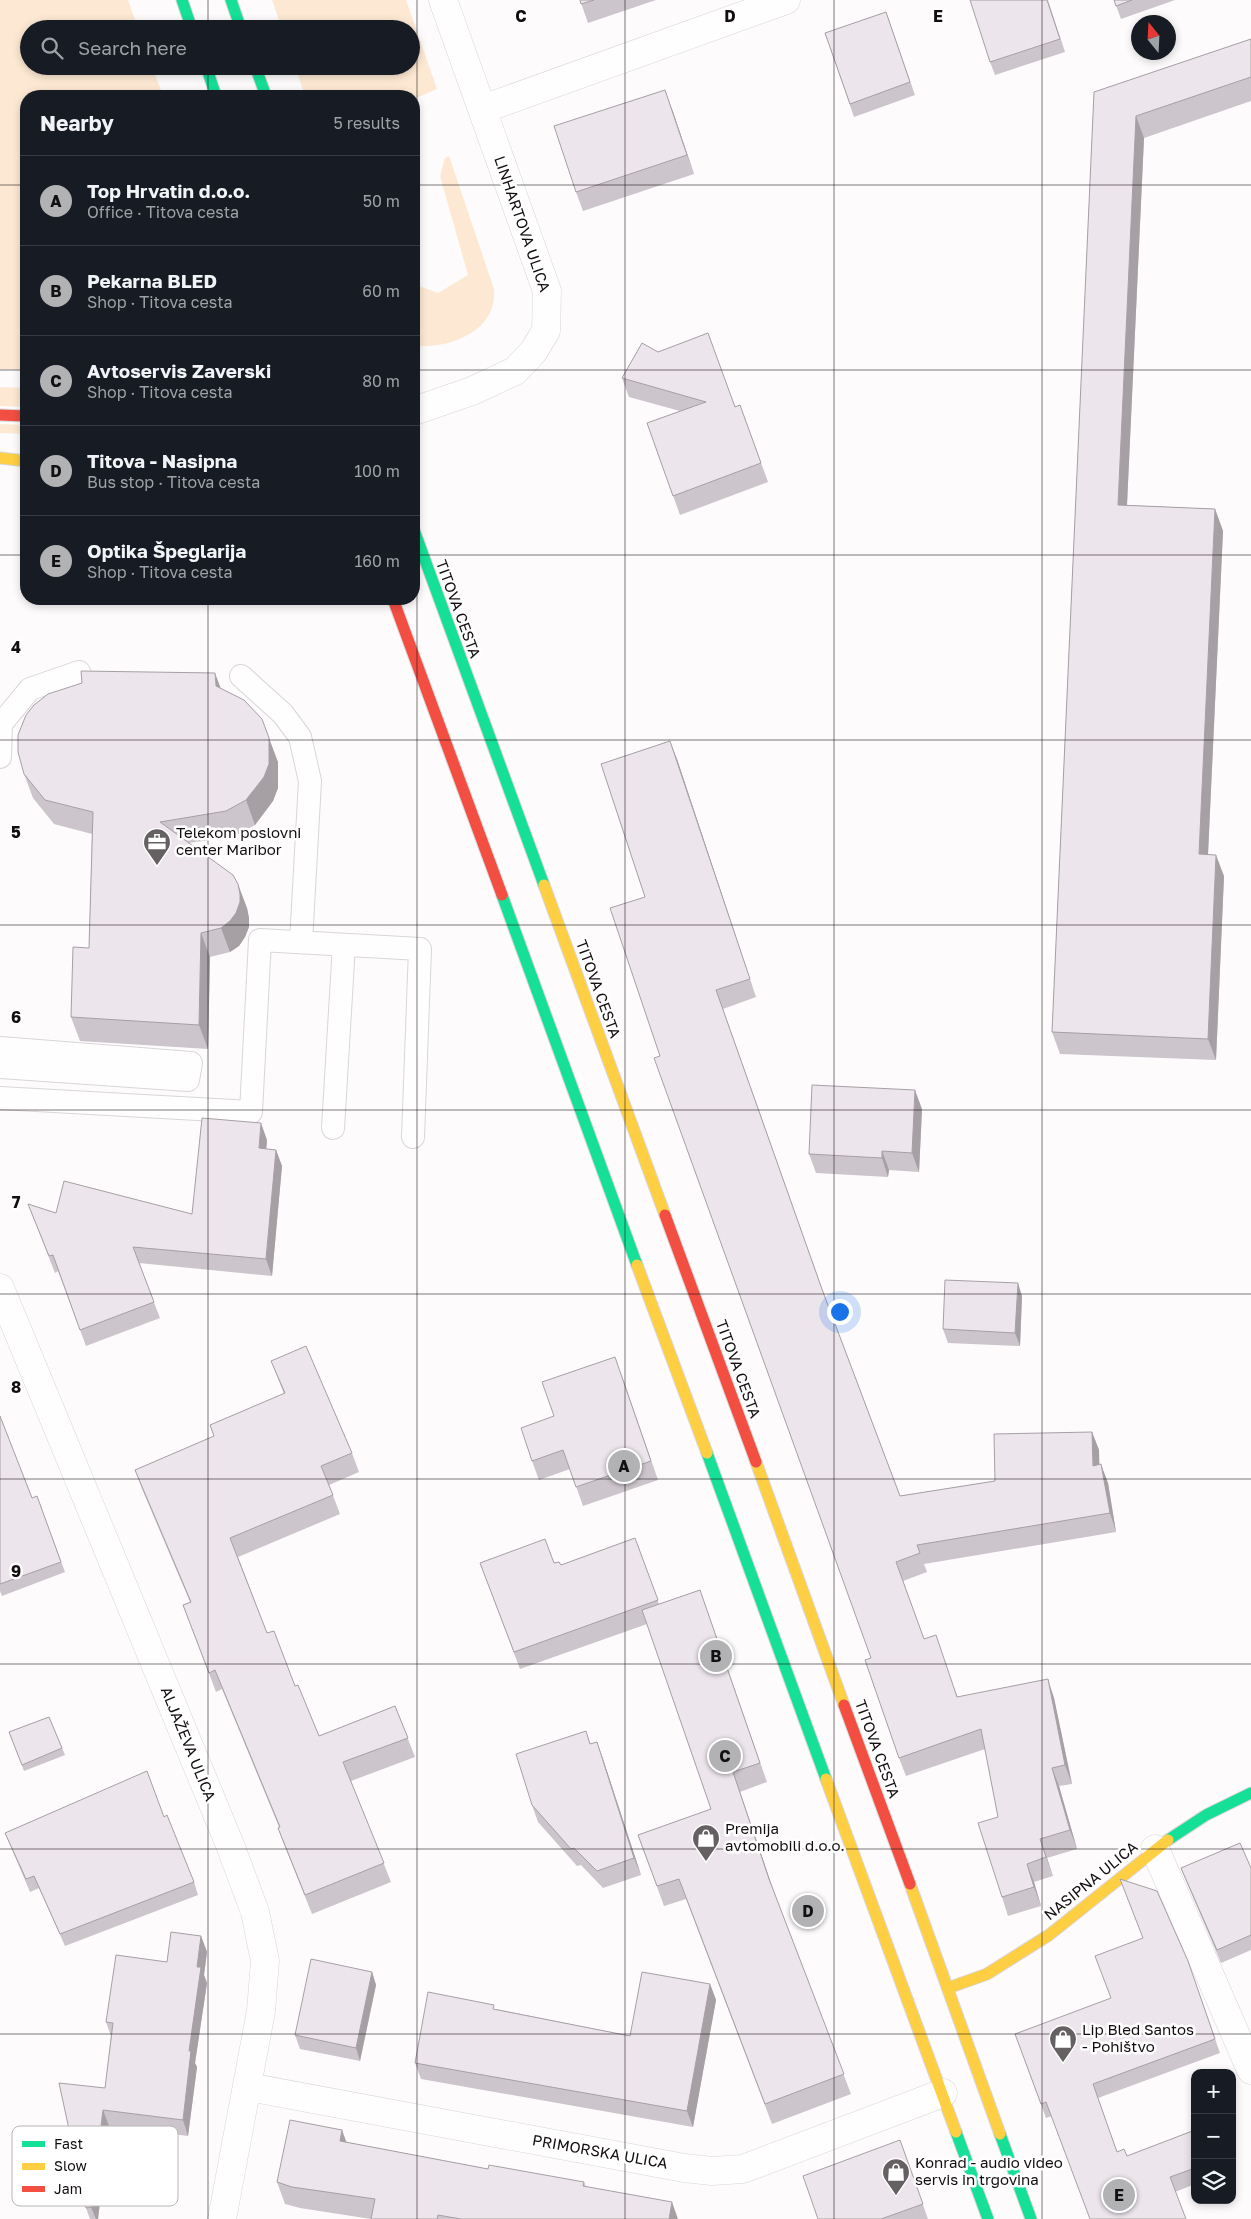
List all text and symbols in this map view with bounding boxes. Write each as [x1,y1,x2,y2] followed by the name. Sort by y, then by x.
[515,6,527,26] text: C
[724,6,736,26] text: D
[933,6,943,26] text: E
[1131,15,1176,60] north arrow
[20,20,420,75] search box
[38,34,66,62] icon: search
[78,36,187,59] text: Search here
[40,110,114,136] text: Nearby
[334,113,400,133] text: 5 results
[491,153,555,294] street label: LINHARTOVA ULICA
[87,179,250,202] text: Top Hrvatin d.o.o.
[50,191,62,211] text: A
[363,191,400,211] text: 50 m
[87,202,239,222] text: Office · Titova cesta
[87,269,217,292] text: Pekarna BLED
[50,281,62,301] text: B
[362,281,400,301] text: 60 m
[87,292,233,312] text: Shop · Titova cesta
[87,359,271,382] text: Avtoservis Zaverski
[50,371,62,391] text: C
[362,371,400,391] text: 80 m
[87,382,233,402] text: Shop · Titova cesta
[87,449,237,472] text: Titova - Nasipna
[50,461,62,481] text: D
[354,461,400,481] text: 100 m
[87,472,260,492] text: Bus stop · Titova cesta
[87,539,246,562] text: Optika Špeglarija
[51,551,61,571] text: E
[354,551,400,571] text: 160 m
[433,557,485,660] street label: TITOVA CESTA
[87,562,233,582] text: Shop · Titova cesta
[11,637,21,657] text: 4
[11,822,21,842] text: 5
[176,823,301,858] place label: Telekom poslovni center Maribor
[142,827,172,866] office icon: Telekom poslovni center Maribor
[573,937,625,1040] street label: TITOVA CESTA
[11,1007,21,1027] text: 6
[12,1192,21,1212] text: 7
[827,1299,853,1325] your location
[713,1317,765,1420] street label: TITOVA CESTA
[11,1377,21,1397] text: 8
[608,1447,640,1485] pin: A
[11,1561,21,1581] text: 9
[700,1637,732,1675] pin: B
[158,1684,220,1803] street label: ALJAŽEVA ULICA
[852,1697,904,1800] street label: TITOVA CESTA
[709,1737,741,1775] pin: C
[725,1819,845,1854] place label: Premija avtomobili d.o.o.
[691,1823,721,1862] shop icon: Premija avtomobili d.o.o.
[1040,1837,1141,1923] street label: NASIPNA ULICA
[792,1892,824,1930] pin: D
[1082,2020,1194,2055] place label: Lip Bled Santos - Pohištvo
[1048,2024,1078,2063] shop icon: Lip Bled Santos - Pohištvo
[1191,2069,1236,2204] map controls
[1191,2069,1236,2114] button: +
[1191,2114,1236,2159] button: −
[12,2126,178,2206] legend
[531,2130,669,2172] street label: PRIMORSKA ULICA
[54,2135,83,2152] text: Fast
[915,2153,1063,2188] place label: Konrad - audio video servis in trgovina
[54,2157,87,2174] text: Slow
[881,2157,911,2196] shop icon: Konrad - audio video servis in trgovina
[1191,2159,1236,2204] button: layers
[1103,2176,1135,2214] pin: E
[54,2180,82,2197] text: Jam

